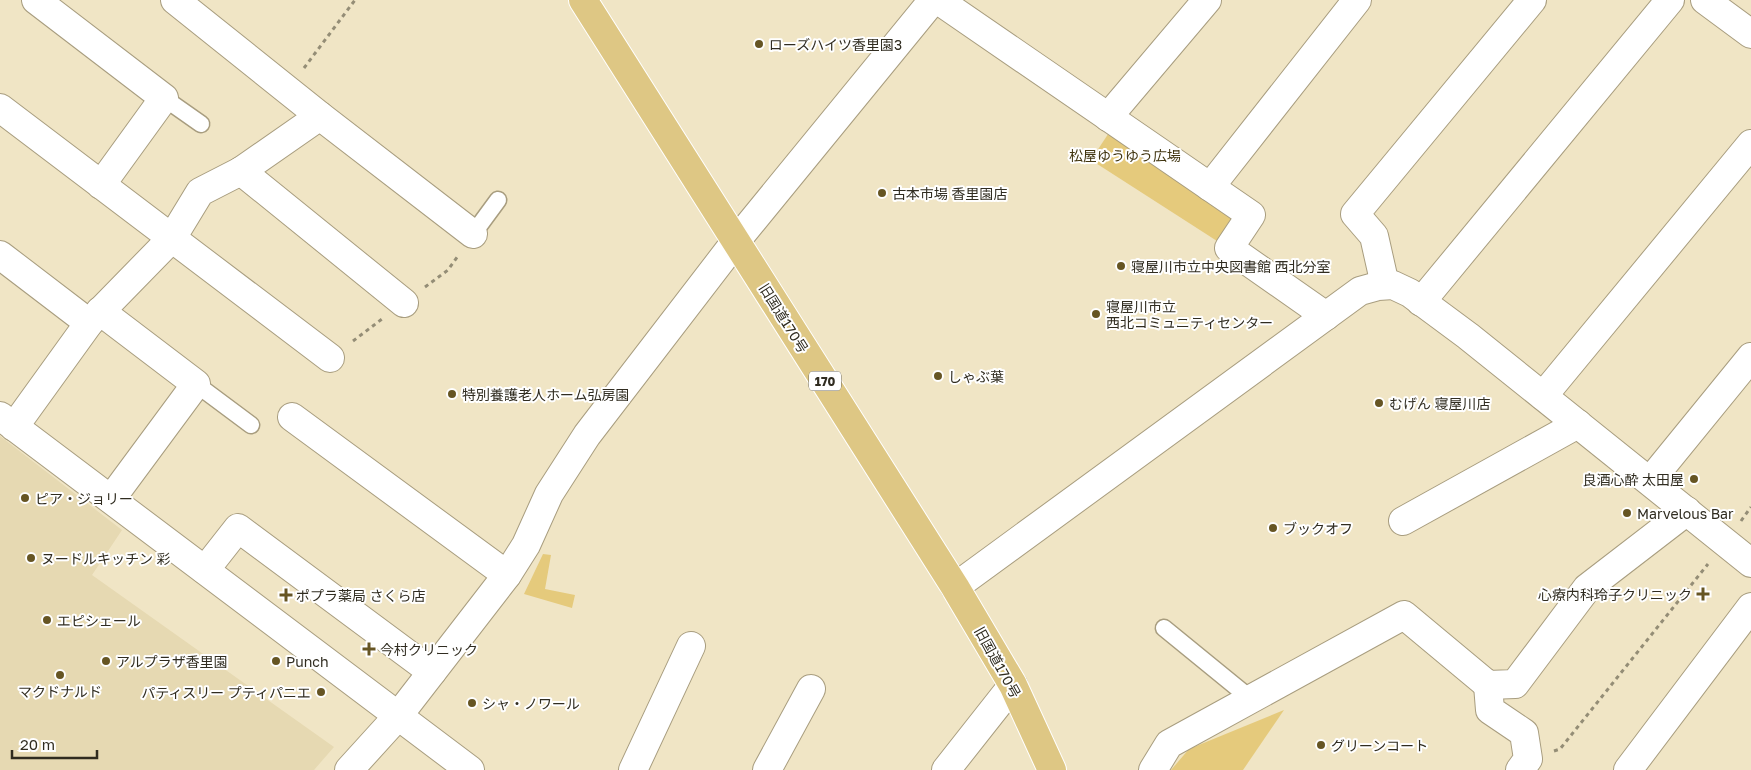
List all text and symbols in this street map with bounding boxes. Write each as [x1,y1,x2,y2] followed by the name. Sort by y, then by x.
[769,36,902,53] place label: ローズハイツ香里園3
[753,38,765,50] marker: ローズハイツ香里園3
[1069,147,1181,164] park label: 松屋ゆうゆう広場
[892,185,1008,202] place label: 古本市場 香里園店
[876,187,888,199] marker: 古本市場 香里園店
[1131,258,1331,275] place label: 寝屋川市立中央図書館 西北分室
[1115,260,1127,272] marker: 寝屋川市立中央図書館 西北分室
[756,280,812,356] street label: 旧国道170号
[1106,298,1273,331] place label: 寝屋川市立 西北コミュニティセンター
[1090,308,1102,320] marker: 寝屋川市立 西北コミュニティセンター
[948,368,1004,385] place label: しゃぶ葉
[932,370,944,382] marker: しゃぶ葉
[809,372,841,391] road number: 170
[462,386,630,403] place label: 特別養護老人ホーム弘房園
[446,388,458,400] marker: 特別養護老人ホーム弘房園
[1389,395,1491,412] place label: むげん 寝屋川店
[1373,397,1385,409] marker: むげん 寝屋川店
[1583,471,1684,488] place label: 良酒心酔 太田屋
[1688,473,1700,485] marker: 良酒心酔 太田屋
[35,490,133,507] place label: ピア・ジョリー
[19,492,31,504] marker: ピア・ジョリー
[1637,505,1734,522] place label: Marvelous Bar
[1621,507,1633,519] marker: Marvelous Bar
[1283,520,1353,537] place label: ブックオフ
[1267,522,1279,534] marker: ブックオフ
[41,550,171,567] place label: ヌードルキッチン 彩
[25,552,37,564] marker: ヌードルキッチン 彩
[1538,586,1692,603] place label: 心療内科玲子クリニック
[296,587,426,604] place label: ポプラ薬局 さくら店
[1696,587,1710,601] marker: 心療内科玲子クリニック
[280,589,292,601] marker: ポプラ薬局 さくら店
[57,612,141,629] place label: エピシェール
[41,614,53,626] marker: エピシェール
[971,623,1025,701] street label: 旧国道170号
[380,641,478,658] place label: 今村クリニック
[362,642,376,656] marker: 今村クリニック
[116,653,228,670] place label: アルプラザ香里園
[286,653,329,670] place label: Punch
[100,655,112,667] marker: アルプラザ香里園
[270,655,282,667] marker: Punch
[54,669,66,681] marker: マクドナルド
[18,683,102,700] place label: マクドナルド
[141,684,311,701] place label: パティスリー プティパニエ
[315,686,327,698] marker: パティスリー プティパニエ
[482,695,580,712] place label: シャ・ノワール
[466,697,478,709] marker: シャ・ノワール
[12,728,98,760] scale bar
[20,735,55,753] text: 20 m
[1331,737,1428,754] place label: グリーンコート
[1315,739,1327,751] marker: グリーンコート

